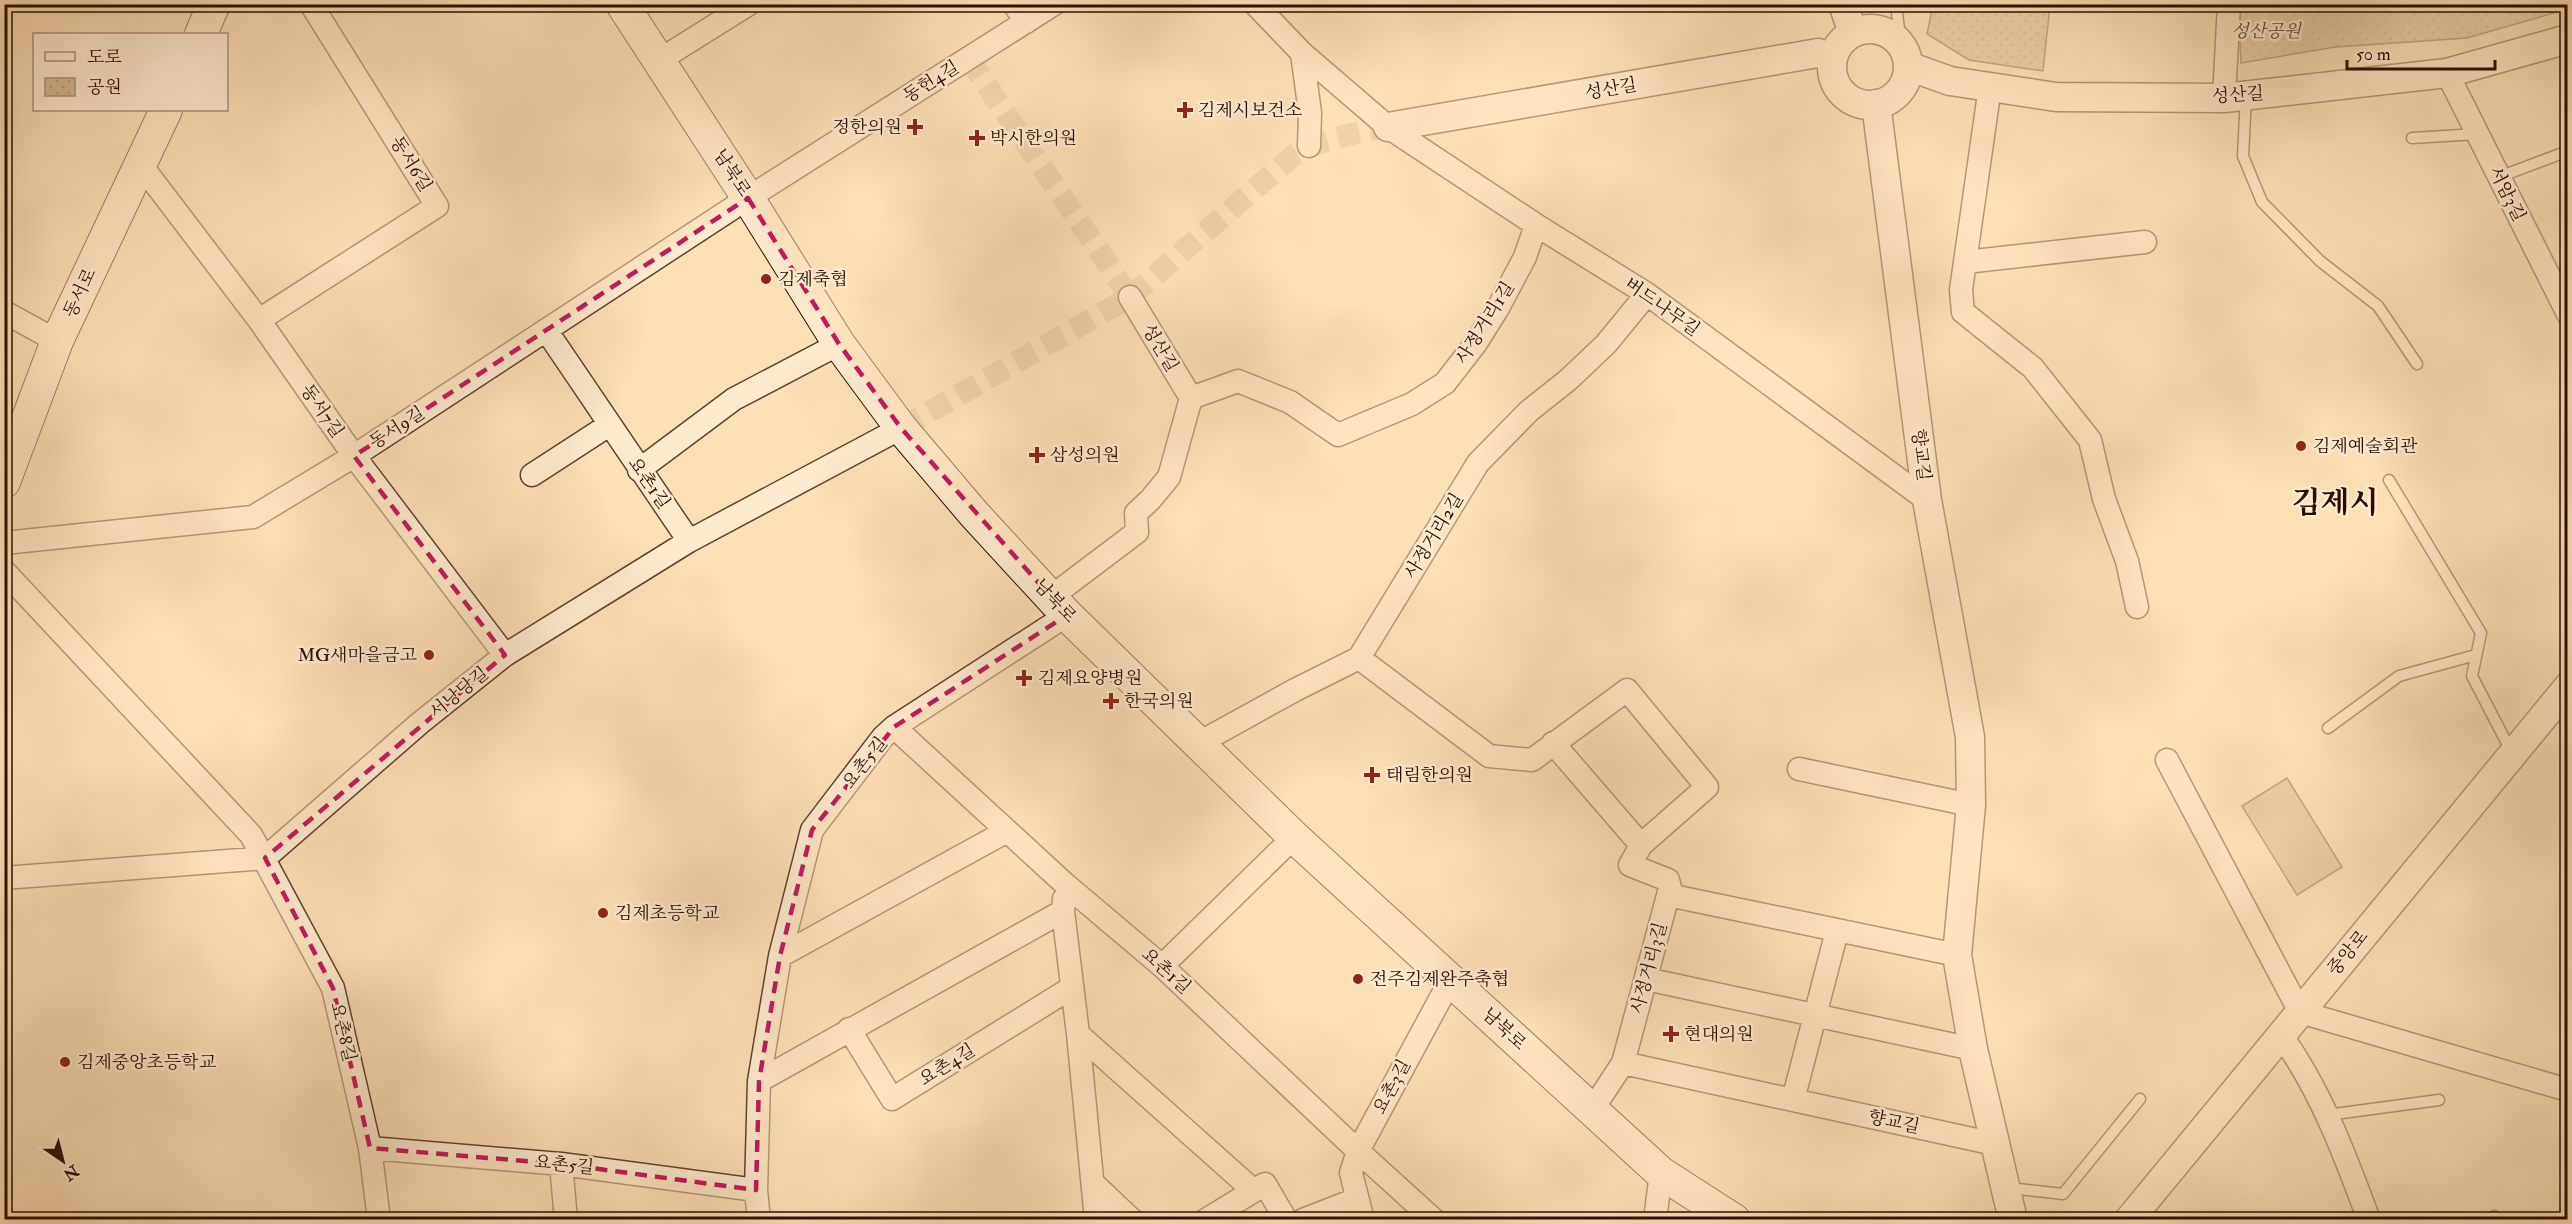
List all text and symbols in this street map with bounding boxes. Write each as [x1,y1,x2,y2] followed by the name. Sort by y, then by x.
[2231,20,2302,43] park label: 성산공원
[33,33,228,111] legend
[2347,33,2496,71] scale bar
[2356,43,2391,66] text: 50 m
[87,46,122,69] text: 도로
[899,56,963,108] street label: 동헌4길
[1583,73,1639,105] street label: 성산길
[87,76,122,99] text: 공원
[2211,82,2265,108] street label: 성산길
[1198,99,1302,122] place label: 김제시보건소
[1176,101,1194,119] marker: 김제시보건소
[832,116,902,139] place label: 정한의원
[906,118,924,136] marker: 정한의원
[990,127,1077,150] place label: 박시한의원
[968,129,986,147] marker: 박시한의원
[385,132,437,196] street label: 동서6길
[708,145,756,201] street label: 남북로
[2483,162,2531,226] street label: 서암3길
[59,264,101,322] street label: 동서로
[778,268,848,291] place label: 김제축협
[759,272,773,286] marker: 김제축협
[1620,273,1704,341] street label: 버드나무길
[1451,277,1519,369] street label: 사정거리1길
[1137,320,1183,376] street label: 성산길
[295,380,349,442] street label: 동서7길
[365,402,429,454] street label: 동서9길
[1906,428,1936,482] street label: 향교길
[2313,435,2418,458] place label: 김제예술회관
[2294,439,2308,453] marker: 김제예술회관
[1050,444,1120,467] place label: 삼성의원
[1028,446,1046,464] marker: 삼성의원
[623,452,675,514] street label: 요촌1길
[2292,484,2378,521] district label: 김제시
[1399,489,1469,583] street label: 사정거리2길
[1029,574,1081,628] street label: 남북로
[298,644,418,667] place label: MG새마을금고
[422,648,436,662] marker: MG새마을금고
[425,662,493,724] street label: 서낭당길
[1038,667,1142,690] place label: 김제요양병원
[1015,669,1033,687] marker: 김제요양병원
[1124,690,1194,713] place label: 한국의원
[1102,692,1120,710] marker: 한국의원
[837,732,893,794] street label: 요촌5길
[1386,764,1473,787] place label: 태림한의원
[1363,766,1381,784] marker: 태림한의원
[615,902,720,925] place label: 김제초등학교
[596,906,610,920] marker: 김제초등학교
[1626,920,1672,1016] street label: 사정거리3길
[2323,925,2373,981] street label: 중앙로
[1137,943,1195,999] street label: 요촌1길
[1370,968,1509,991] place label: 전주김제완주축협
[1351,972,1365,986] marker: 전주김제완주축협
[325,1000,361,1064] street label: 요촌8길
[1477,1003,1531,1055] street label: 남북로
[1684,1023,1754,1046] place label: 현대의원
[1662,1025,1680,1043] marker: 현대의원
[915,1039,979,1091] street label: 요촌4길
[77,1051,217,1074] place label: 김제중앙초등학교
[58,1055,72,1069] marker: 김제중앙초등학교
[1368,1056,1416,1118] street label: 요촌3길
[1866,1105,1922,1139] street label: 향교길
[33,1131,93,1191] north arrow
[533,1150,595,1180] street label: 요촌5길
[59,1160,83,1185] text: N

